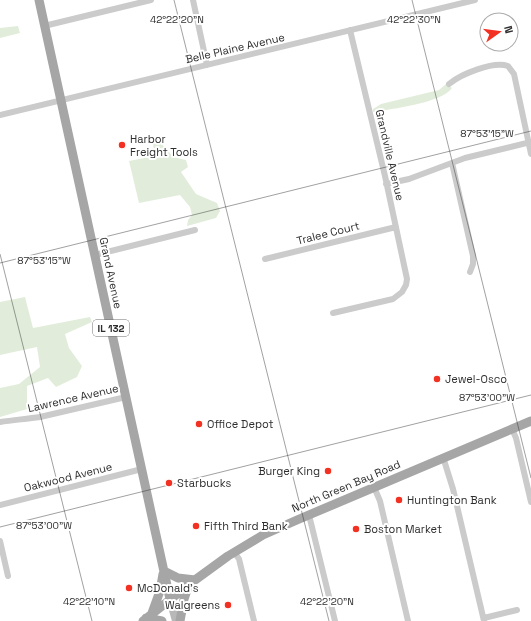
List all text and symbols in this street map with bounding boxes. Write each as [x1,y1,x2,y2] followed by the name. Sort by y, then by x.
[479,12,519,52] north arrow
[150,13,204,26] text: 42°22'20"N
[387,13,441,26] text: 42°22'30"N
[501,24,516,35] text: N
[184,30,286,66] street label: Belle Plaine Avenue
[373,108,407,202] street label: Grandville Avenue
[460,127,514,140] text: 87°53'15"W
[130,132,198,159] place label: Harbor Freight Tools
[117,140,127,150] marker: Harbor Freight Tools
[295,218,361,248] street label: Tralee Court
[97,236,125,310] street label: Grand Avenue
[17,254,71,267] text: 87°53'15"W
[93,320,129,336] road number: IL 132
[445,372,507,386] place label: Jewel-Osco
[432,374,442,384] marker: Jewel-Osco
[26,381,120,415] street label: Lawrence Avenue
[459,391,515,404] text: 87°53'00"W
[207,417,274,431] place label: Office Depot
[194,419,204,429] marker: Office Depot
[290,457,402,515] street label: North Green Bay Road
[22,459,114,495] street label: Oakwood Avenue
[258,464,320,478] place label: Burger King
[323,466,333,476] marker: Burger King
[177,476,231,490] place label: Starbucks
[164,478,174,488] marker: Starbucks
[407,493,497,507] place label: Huntington Bank
[394,495,404,505] marker: Huntington Bank
[16,519,72,532] text: 87°53'00"W
[204,519,288,533] place label: Fifth Third Bank
[191,521,201,531] marker: Fifth Third Bank
[364,522,442,536] place label: Boston Market
[351,524,361,534] marker: Boston Market
[137,581,199,595] place label: McDonald's
[124,583,134,593] marker: McDonald's
[63,595,115,608] text: 42°22'10"N
[300,595,354,608] text: 42°22'20"N
[165,598,220,612] place label: Walgreens
[223,600,233,610] marker: Walgreens

